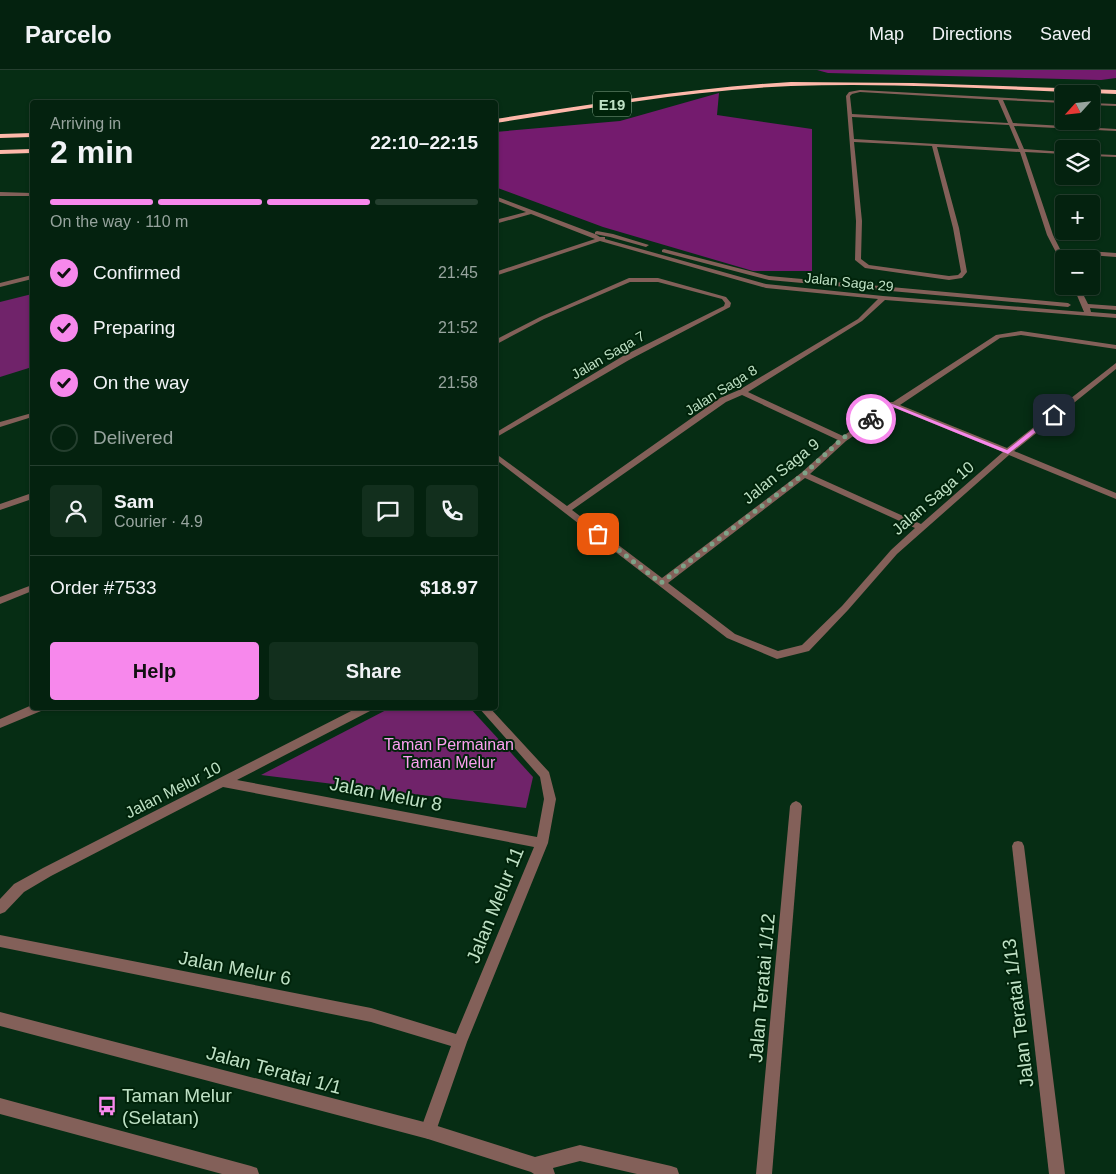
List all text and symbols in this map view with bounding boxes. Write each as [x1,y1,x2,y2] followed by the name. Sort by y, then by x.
[25,21,112,48] text: Parcelo
[869,24,904,44] text: Map
[932,24,1012,44] text: Directions
[1040,24,1091,44] text: Saved
[1055,85,1100,130] north arrow
[1055,85,1100,295] map controls
[593,92,631,116] road number: E19
[50,115,121,132] text: Arriving in
[370,132,478,153] text: 22:10–22:15
[50,134,134,170] text: 2 min
[1055,140,1100,185] button: layers
[1055,195,1100,240] button: +
[50,213,188,230] text: On the way · 110 m
[1055,250,1100,295] button: −
[50,259,78,287] icon: check
[93,262,181,283] text: Confirmed
[438,264,478,281] text: 21:45
[804,269,895,295] street label: Jalan Saga 29
[50,314,78,342] icon: check
[93,317,175,338] text: Preparing
[438,319,478,336] text: 21:52
[569,328,648,382] street label: Jalan Saga 7
[682,361,760,418] street label: Jalan Saga 8
[50,369,78,397] icon: check
[93,372,189,393] text: On the way
[438,374,478,391] text: 21:58
[846,394,896,444] courier
[1033,394,1075,436] pin
[1040,401,1068,429] icon: home
[857,405,885,433] icon: bike
[93,427,173,448] text: Delivered
[739,435,823,507] street label: Jalan Saga 9
[889,458,977,538] street label: Jalan Saga 10
[50,485,102,537] button: person
[362,485,414,537] button: chat
[426,485,478,537] button: phone
[114,491,154,512] text: Sam
[114,513,203,530] text: Courier · 4.9
[577,513,619,555] pin
[584,520,612,548] icon: bag
[50,577,157,598] text: Order #7533
[420,577,478,598] text: $18.97
[50,642,259,700] button: Help
[269,642,478,700] button: Share
[384,736,514,771] park label: Taman Permainan Taman Melur
[122,759,224,821] street label: Jalan Melur 10
[328,773,444,815] street label: Jalan Melur 8
[462,844,528,966] street label: Jalan Melur 11
[745,913,779,1063] street label: Jalan Teratai 1/12
[998,937,1038,1089] street label: Jalan Teratai 1/13
[177,947,293,989] street label: Jalan Melur 6
[204,1042,344,1098] street label: Jalan Teratai 1/1
[122,1085,232,1128] place label: Taman Melur (Selatan)
[96,1095,118,1117] bus stop icon: Taman Melur (Selatan)

